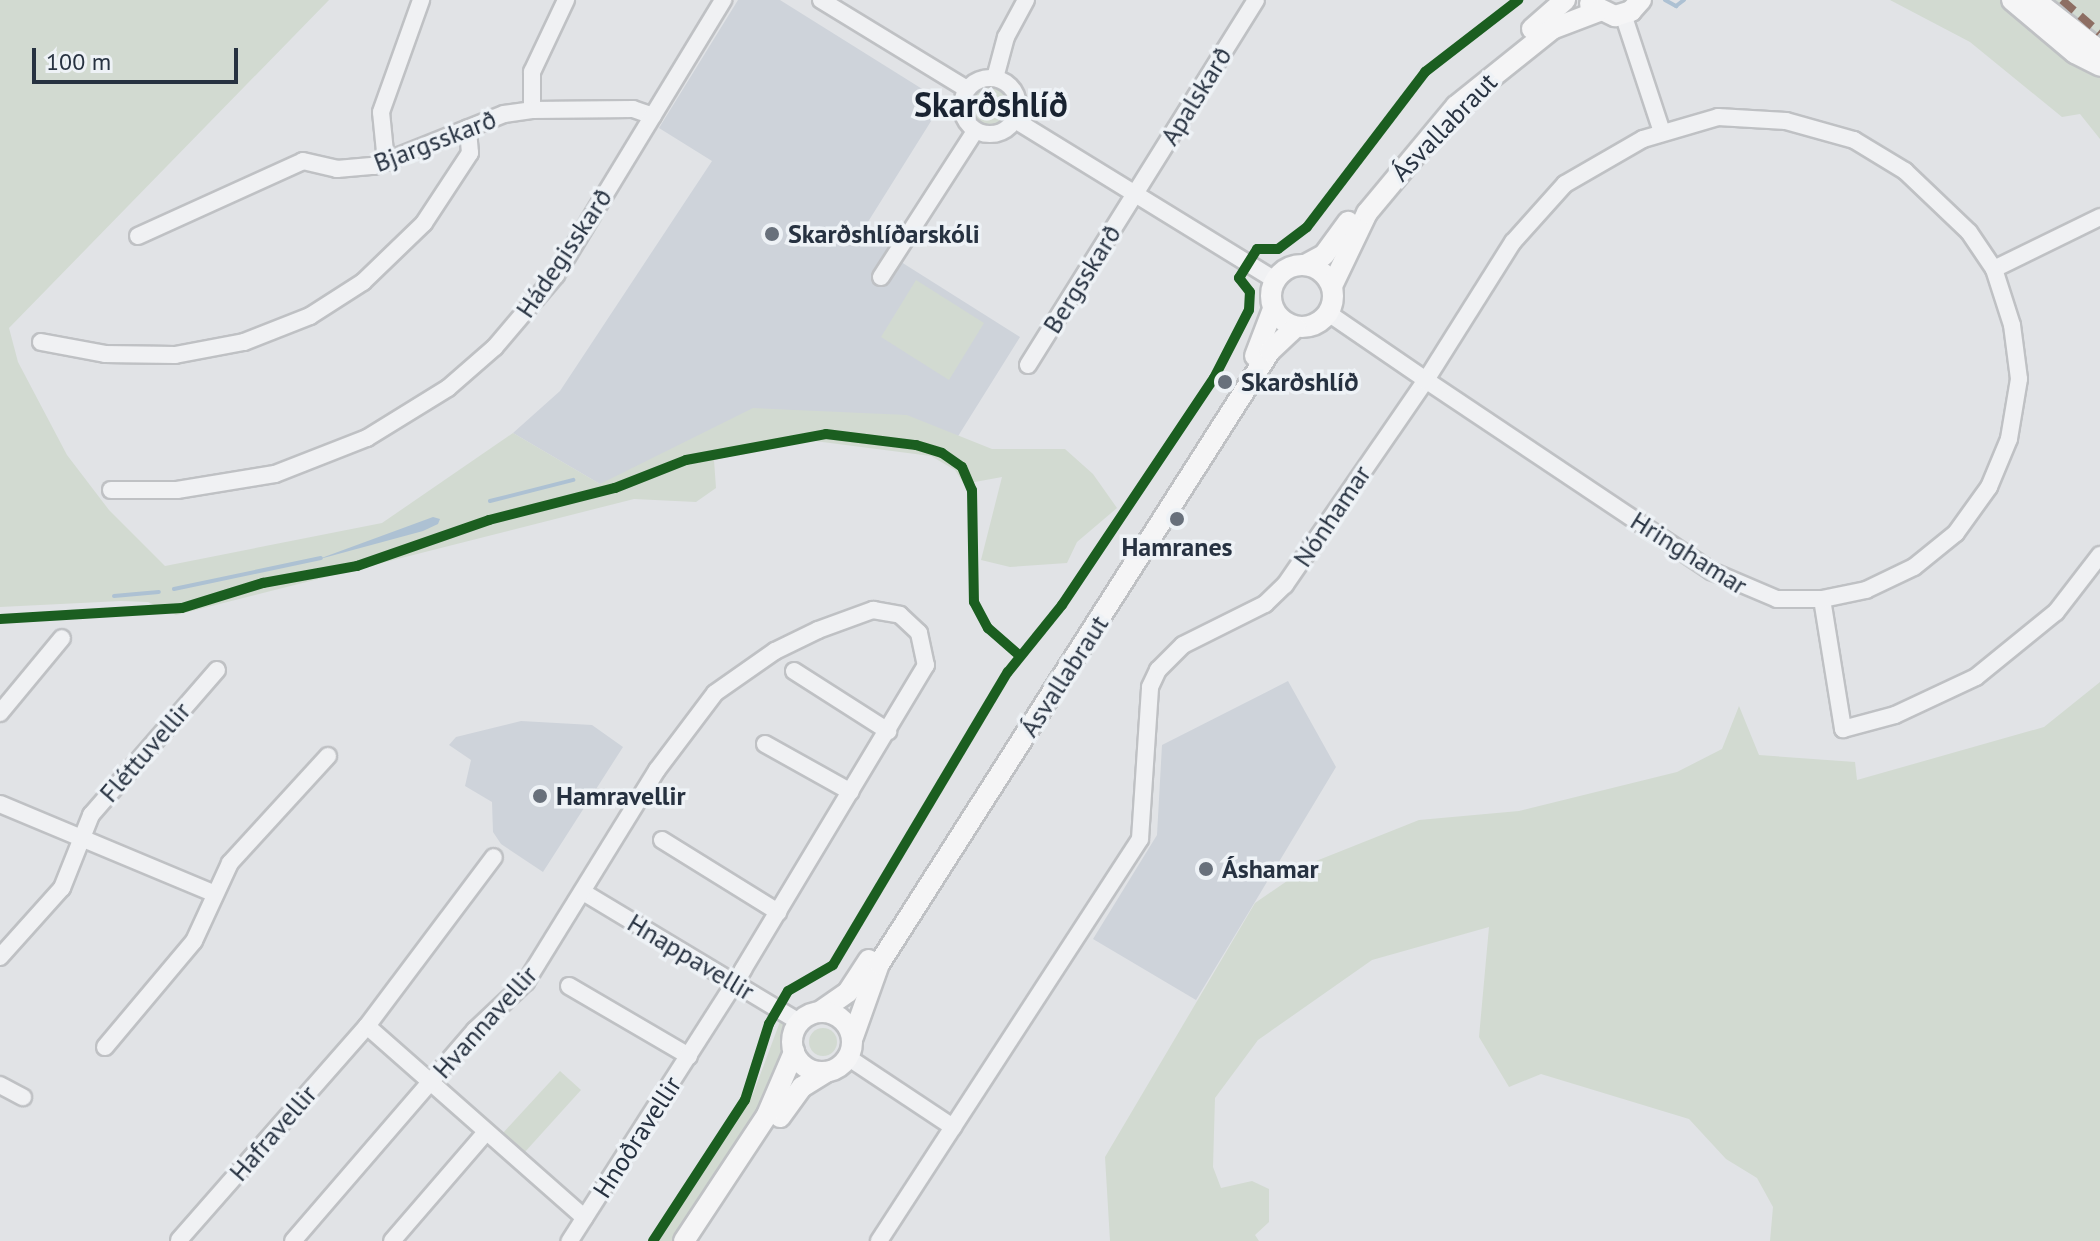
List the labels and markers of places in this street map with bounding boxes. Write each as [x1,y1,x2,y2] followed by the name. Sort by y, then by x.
[788,218,980,250] place label: Skarðshlíðarskóli
[763,225,781,243] marker: Skarðshlíðarskóli
[1241,366,1359,398] place label: Skarðshlíð
[1216,373,1234,391] marker: Skarðshlíð
[1168,510,1186,528] marker: Hamranes
[1121,531,1233,563] place label: Hamranes
[556,780,686,812] place label: Hamravellir
[531,787,549,805] marker: Hamravellir
[1222,853,1319,885] place label: Áshamar
[1197,860,1215,878] marker: Áshamar

